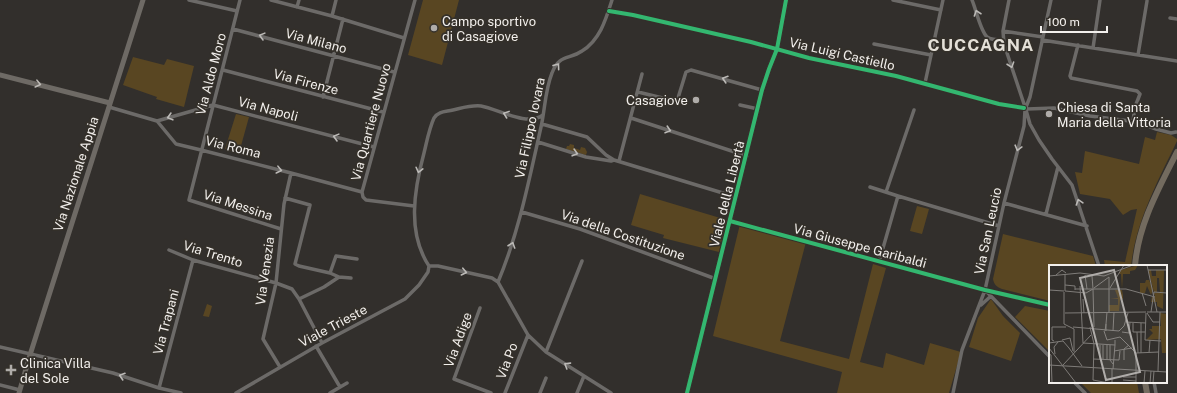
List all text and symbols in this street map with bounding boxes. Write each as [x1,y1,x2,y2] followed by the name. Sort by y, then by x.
[1041,8,1107,34] scale bar
[973,10,982,17] one-way arrow
[442,14,536,44] place label: Campo sportivo di Casagiove
[1047,15,1080,29] text: 100 m
[429,23,439,33] marker: Campo sportivo di Casagiove
[284,26,348,56] street label: Via Milano
[193,31,229,117] street label: Via Aldo Moro
[259,32,266,41] one-way arrow
[788,35,896,73] street label: Via Luigi Castiello
[928,35,1034,55] district label: CUCCAGNA
[348,62,394,182] street label: Via Quartiere Nuovo
[1006,62,1014,69] one-way arrow
[552,63,559,70] one-way arrow
[272,66,340,98] street label: Via Firenze
[722,75,729,84] one-way arrow
[512,76,548,180] street label: Via Filippo Iovara
[34,79,41,88] one-way arrow
[626,93,688,108] place label: Casagiove
[236,94,300,124] street label: Via Napoli
[691,95,701,105] marker: Casagiove
[1057,100,1171,130] place label: Chiesa di Santa Maria della Vittoria
[1044,109,1054,119] marker: Chiesa di Santa Maria della Vittoria
[502,110,509,119] one-way arrow
[167,112,174,121] one-way arrow
[50,115,102,233] street label: Via Nazionale Appia
[664,125,671,134] one-way arrow
[204,133,262,161] street label: Via Roma
[333,133,340,142] one-way arrow
[707,139,747,249] street label: Viale della Libertà
[1014,145,1022,151] one-way arrow
[572,149,578,157] one-way arrow
[276,165,283,173] one-way arrow
[416,166,424,173] one-way arrow
[971,186,1005,276] street label: Via San Leucio
[201,187,275,223] street label: Via Messina
[1075,199,1084,206] one-way arrow
[559,207,687,263] street label: Via della Costituzione
[792,221,928,271] street label: Via Giuseppe Garibaldi
[253,236,277,306] street label: Via Venezia
[181,238,245,270] street label: Via Trento
[507,242,516,249] one-way arrow
[1049,265,1167,383] inset map
[461,268,467,276] one-way arrow
[150,288,182,356] street label: Via Trapani
[296,302,370,350] street label: Viale Trieste
[441,310,475,370] street label: Via Adige
[493,341,521,381] street label: Via Po
[20,356,91,386] place label: Clinica Villa del Sole
[564,362,571,369] one-way arrow
[5,364,17,376] marker: Clinica Villa del Sole
[118,372,125,381] one-way arrow

